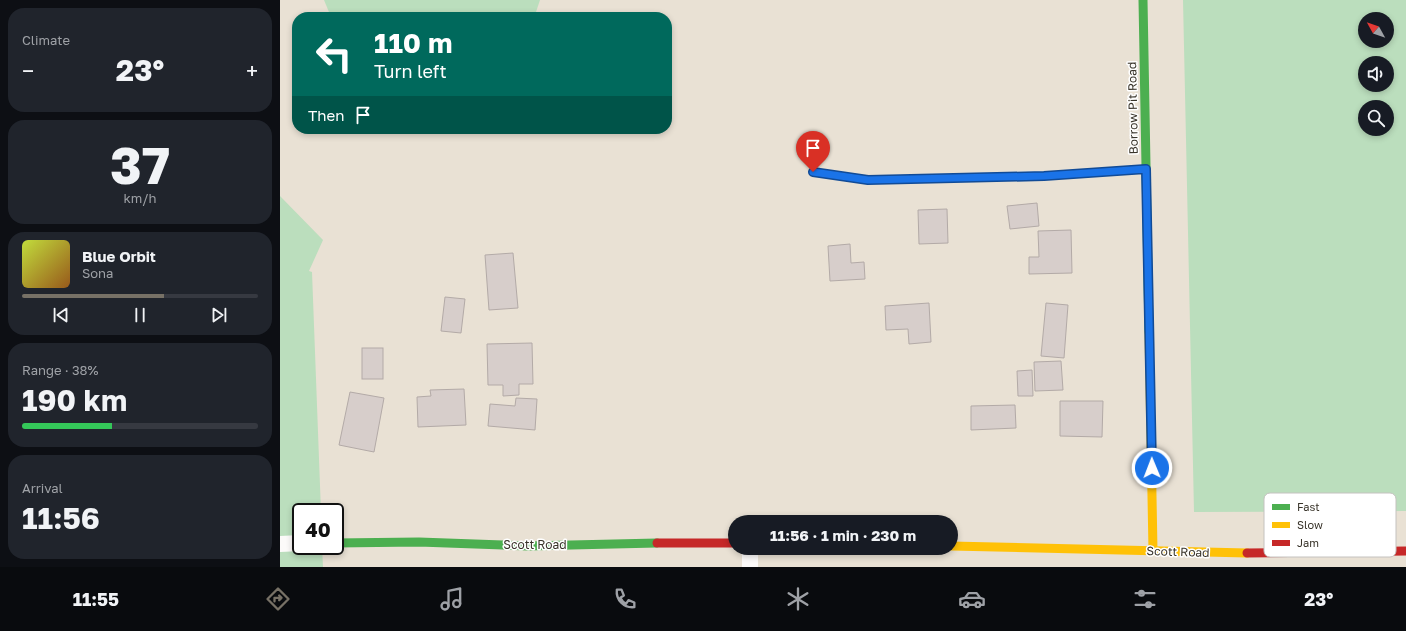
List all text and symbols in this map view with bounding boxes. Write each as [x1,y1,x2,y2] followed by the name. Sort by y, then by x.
[1358,12,1394,48] north arrow
[1358,12,1394,136] map controls
[374,26,453,59] text: 110 m
[308,28,360,80] icon: left
[22,32,70,48] text: Climate
[116,52,164,88] text: 23°
[1358,56,1394,92] button: sound
[22,57,34,84] text: −
[246,57,258,84] text: +
[374,60,447,82] text: Turn left
[1124,62,1141,154] street label: Borrow Pit Road
[1358,100,1394,136] button: search
[352,104,374,126] icon: arrive
[308,106,344,124] text: Then
[796,131,830,172] pin
[110,133,170,195] text: 37
[802,137,824,159] icon: arrive
[123,190,157,206] text: km/h
[82,247,156,265] text: Blue Orbit
[82,265,113,281] text: Sona
[50,304,72,326] icon: previous
[129,304,151,326] icon: pause
[208,304,230,326] icon: next
[22,362,98,378] text: Range · 38%
[22,382,127,418] text: 190 km
[1131,447,1173,489] position arrow
[22,480,63,496] text: Arrival
[1264,493,1396,557] legend
[22,500,100,536] text: 11:56
[1297,500,1320,513] text: Fast
[292,503,344,555] speed limit sign: 40
[1297,518,1323,531] text: Slow
[770,526,916,544] text: 11:56 · 1 min · 230 m
[1297,536,1319,549] text: Jam
[503,537,567,552] street label: Scott Road
[1146,543,1210,560] street label: Scott Road
[264,585,292,613] icon: directions
[438,585,466,613] icon: music
[611,585,639,613] icon: phone
[784,585,812,613] icon: climate
[958,585,986,613] icon: car
[1131,585,1159,613] icon: filters
[73,588,119,610] text: 11:55
[1304,588,1333,610] text: 23°

